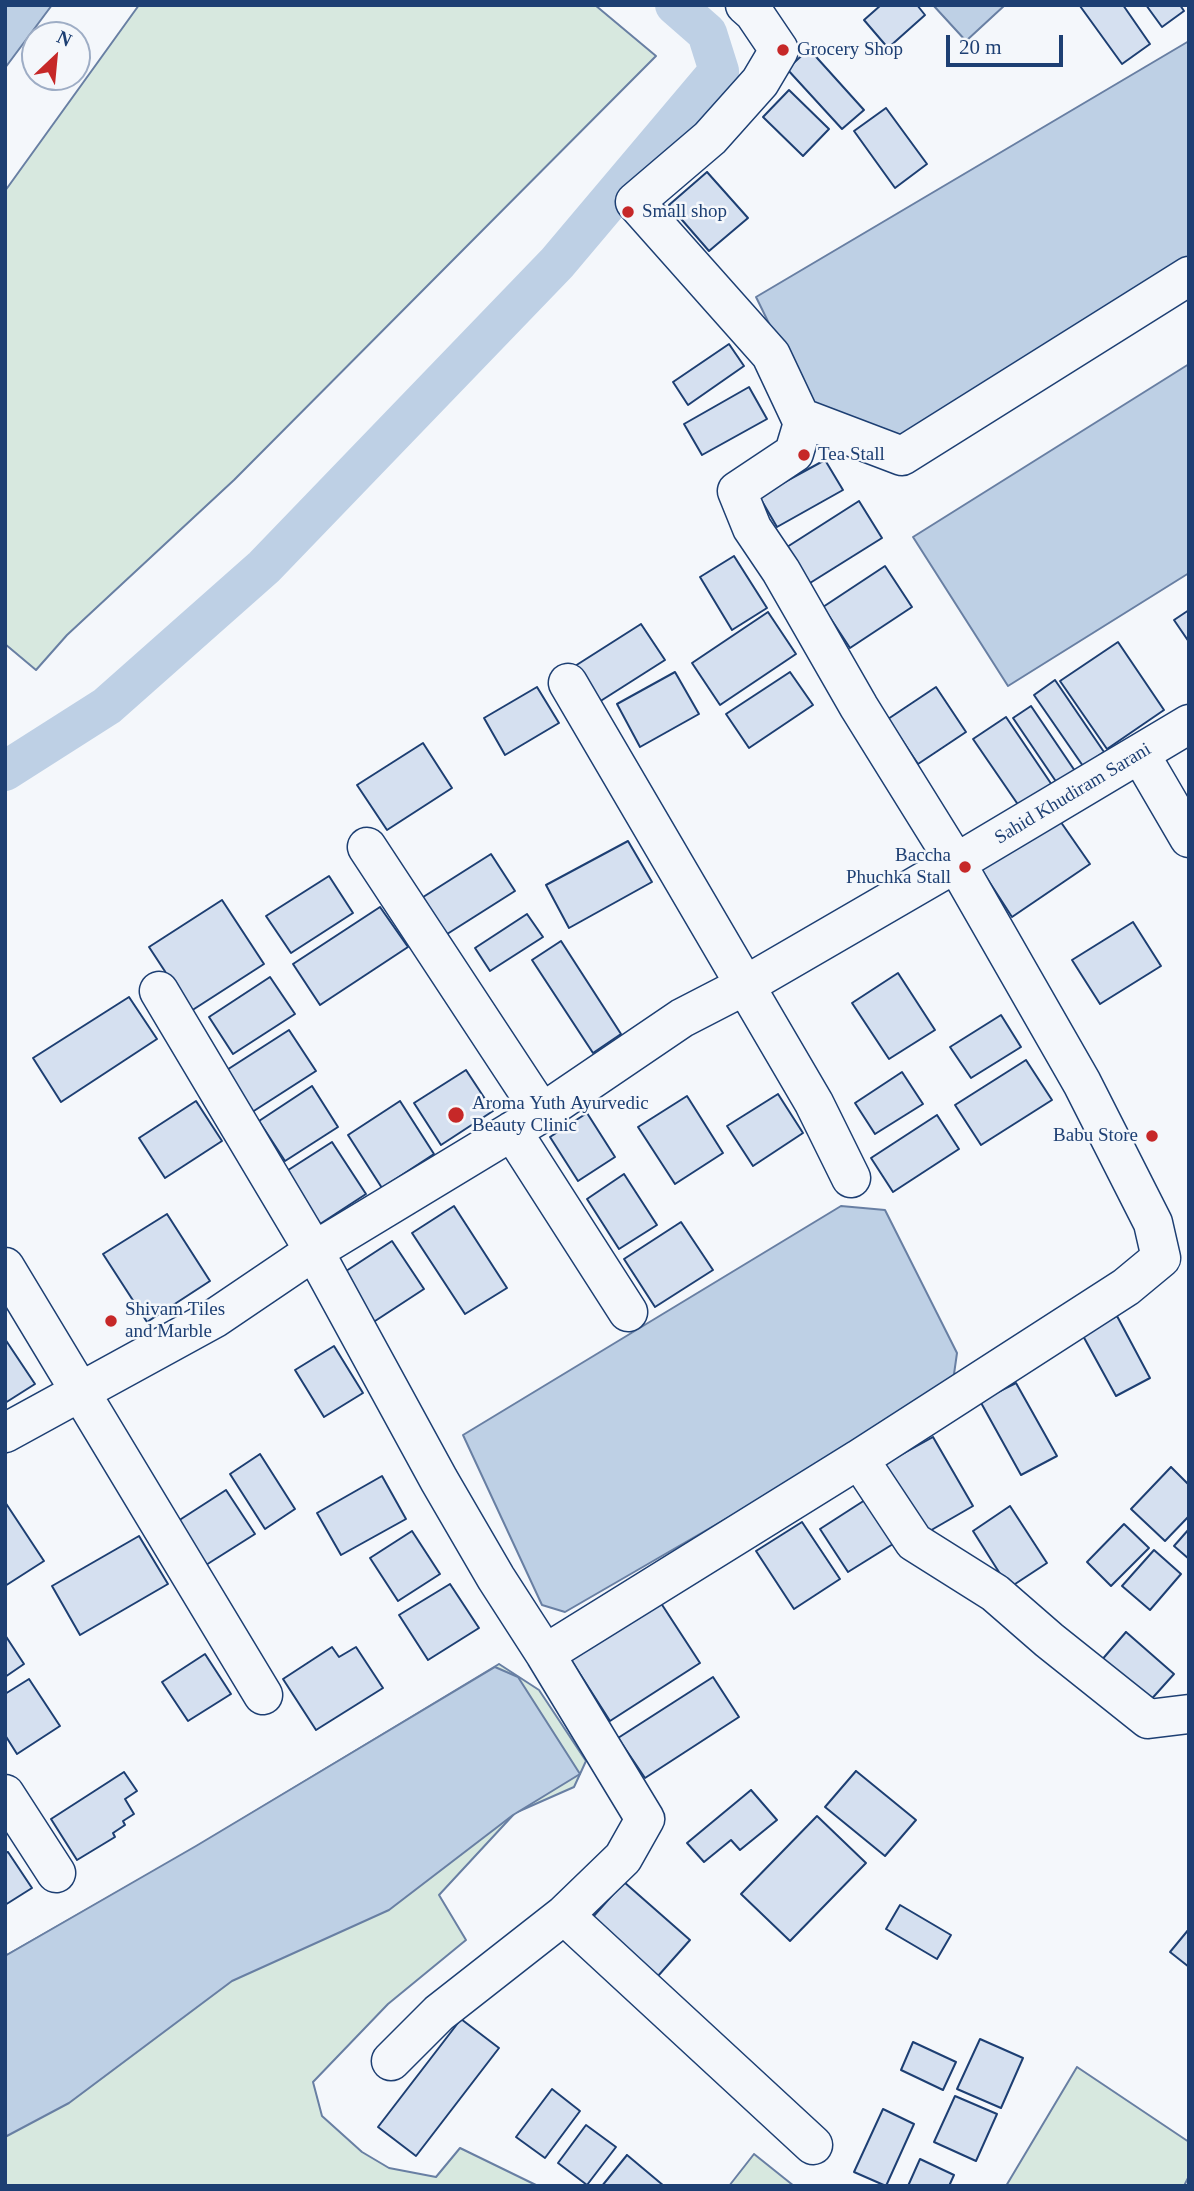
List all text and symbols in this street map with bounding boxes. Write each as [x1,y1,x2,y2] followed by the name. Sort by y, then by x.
[21,21,91,91] north arrow
[949,21,1066,65] scale bar
[54,26,75,51] text: N
[959,35,1002,59] text: 20 m
[797,39,917,61] place label: Grocery Shop
[775,42,791,58] marker: Grocery Shop
[642,201,740,223] place label: Small shop
[620,204,636,220] marker: Small shop
[818,444,891,466] place label: Tea Stall
[796,447,812,463] marker: Tea Stall
[980,732,1166,856] street label: Sahid Khudiram Sarani
[832,845,951,889] place label: Baccha Phuchka Stall
[957,859,973,875] marker: Baccha Phuchka Stall
[472,1093,669,1137] place label: Aroma Yuth Ayurvedic Beauty Clinic
[446,1105,466,1125] marker: Aroma Yuth Ayurvedic Beauty Clinic
[1040,1125,1138,1147] place label: Babu Store
[1144,1128,1160,1144] marker: Babu Store
[125,1299,235,1343] place label: Shivam Tiles and Marble
[103,1313,119,1329] marker: Shivam Tiles and Marble

